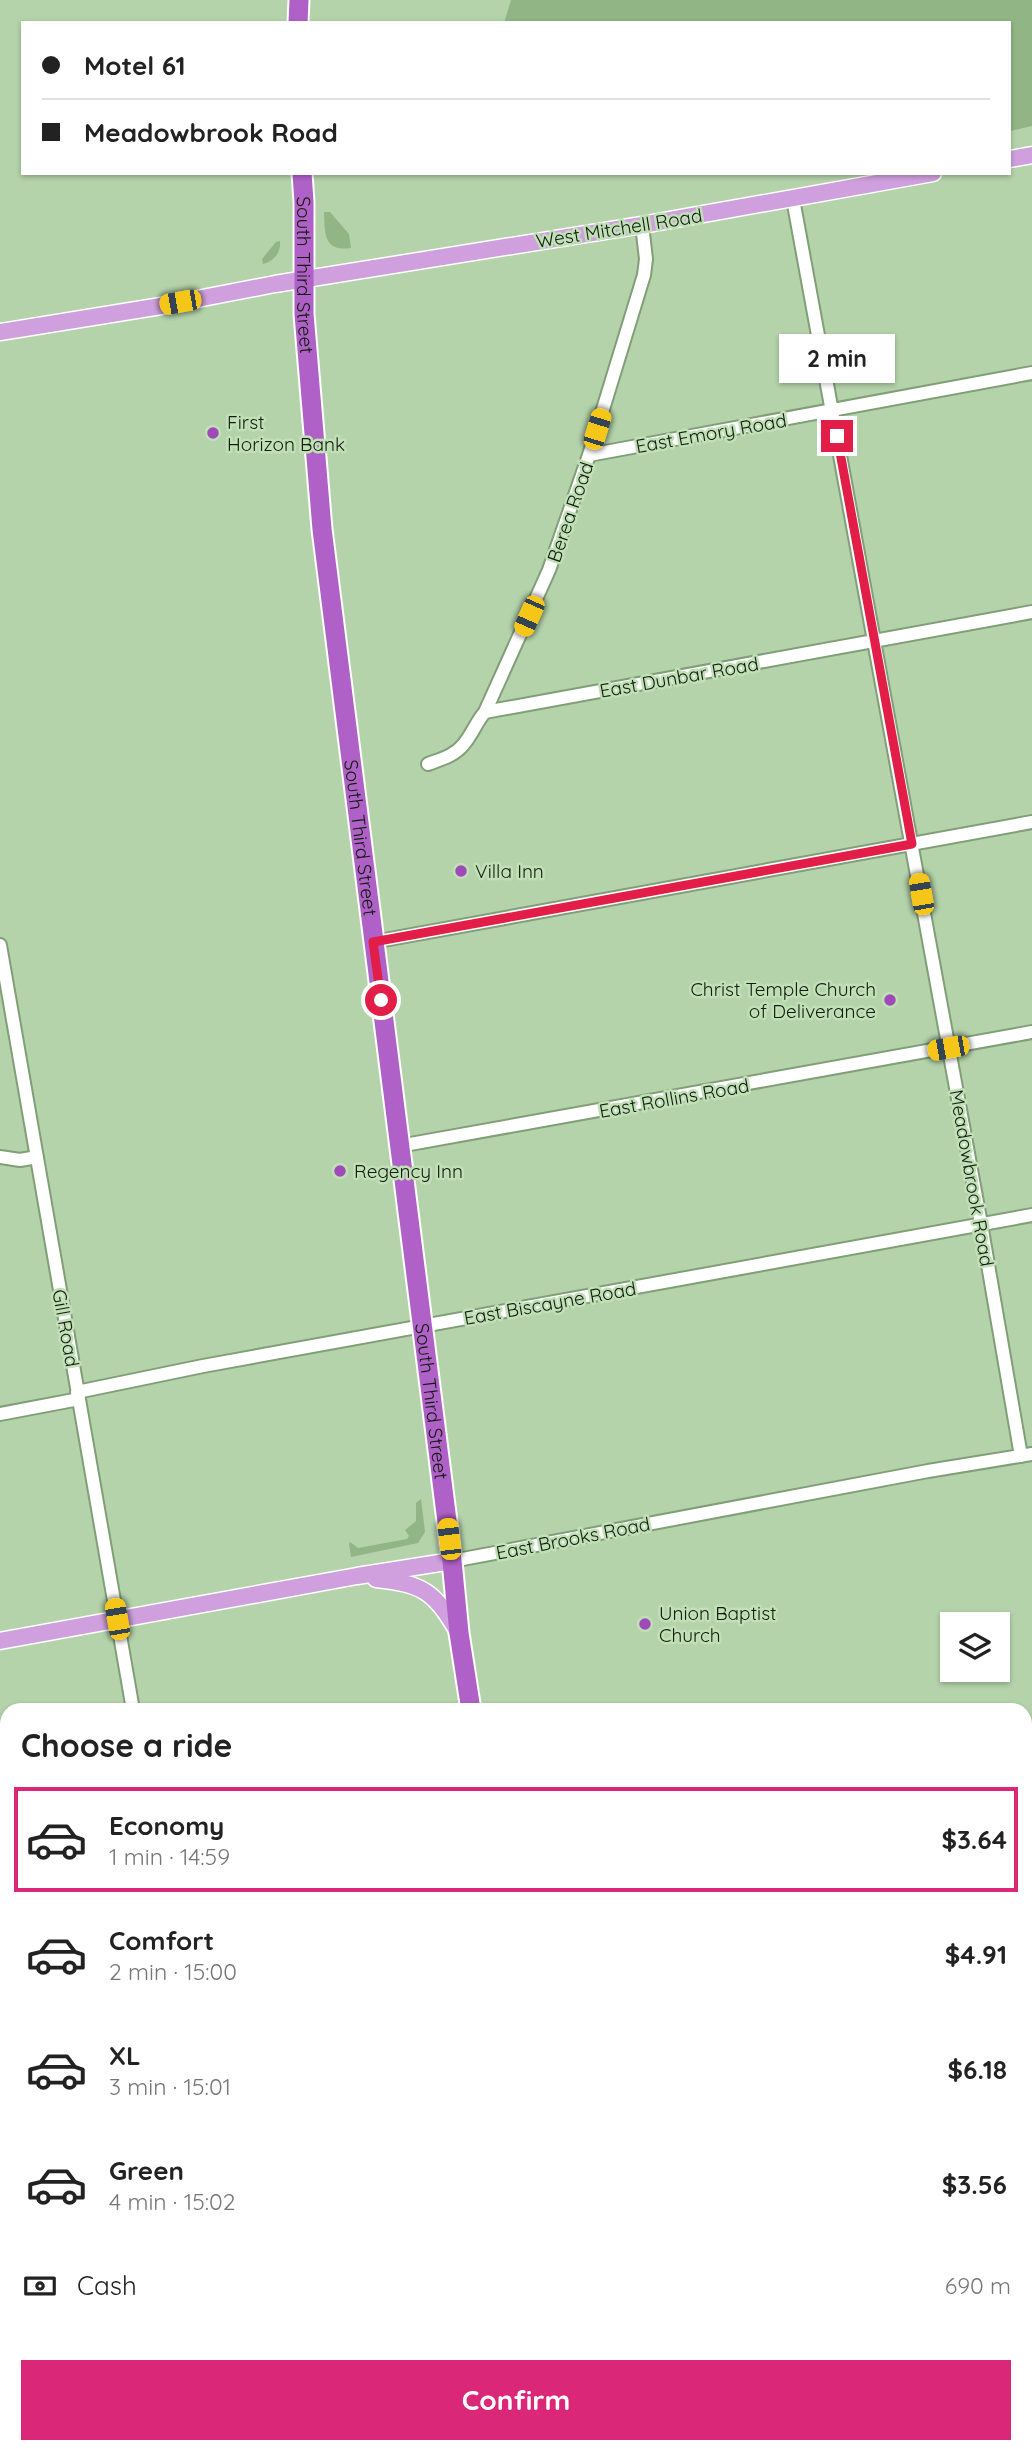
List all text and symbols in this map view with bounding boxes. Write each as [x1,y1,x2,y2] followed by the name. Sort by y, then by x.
[84,49,186,82] text: Motel 61
[84,116,338,149] text: Meadowbrook Road
[292,195,319,354] street label: South Third Street
[534,203,704,253] street label: West Mitchell Road
[158,288,203,316] car
[779,334,895,384] callout: 2 min
[807,344,867,373] text: 2 min
[581,406,614,452] car
[634,408,788,458] street label: East Emory Road
[227,410,345,456] place label: First Horizon Bank
[821,420,853,452] route end
[205,425,221,441] marker: First Horizon Bank
[542,459,598,565] street label: Berea Road
[511,593,548,639] car
[598,651,760,703] street label: East Dunbar Road
[339,758,383,917] street label: South Third Street
[475,859,544,883] place label: Villa Inn
[453,863,469,879] marker: Villa Inn
[908,871,935,917] car
[690,977,876,1023] place label: Christ Temple Church of Deliverance
[365,984,397,1016] route start
[882,992,898,1008] marker: Christ Temple Church of Deliverance
[926,1034,971,1062] car
[597,1073,751,1123] street label: East Rollins Road
[945,1088,999,1268] street label: Meadowbrook Road
[354,1159,463,1183] place label: Regency Inn
[332,1163,348,1179] marker: Regency Inn
[462,1276,638,1330] street label: East Biscayne Road
[47,1287,85,1369] street label: Gill Road
[410,1322,454,1481] street label: South Third Street
[494,1511,652,1565] street label: East Brooks Road
[437,1517,462,1561] car
[104,1596,131,1642] car
[659,1601,777,1647] place label: Union Baptist Church
[940,1612,1010,1682] map controls
[940,1612,1010,1682] button: layers
[637,1616,653,1632] marker: Union Baptist Church
[21,1725,233,1765] text: Choose a ride
[25,1808,88,1871] icon: car
[109,1809,224,1842] text: Economy
[941,1823,1007,1856] text: $3.64
[109,1842,230,1871] text: 1 min · 14:59
[25,1923,88,1986] icon: car
[109,1924,214,1957] text: Comfort
[945,1938,1007,1971] text: $4.91
[109,1957,237,1986] text: 2 min · 15:00
[25,2038,88,2101] icon: car
[109,2039,141,2072] text: XL
[948,2053,1007,2086] text: $6.18
[109,2072,231,2101] text: 3 min · 15:01
[25,2153,88,2216] icon: car
[109,2154,184,2187] text: Green
[942,2168,1007,2201] text: $3.56
[109,2187,235,2216] text: 4 min · 15:02
[21,2267,59,2305] icon: cash
[77,2269,137,2302] text: Cash
[945,2271,1011,2300] text: 690 m
[21,2360,1011,2440] button: Confirm

